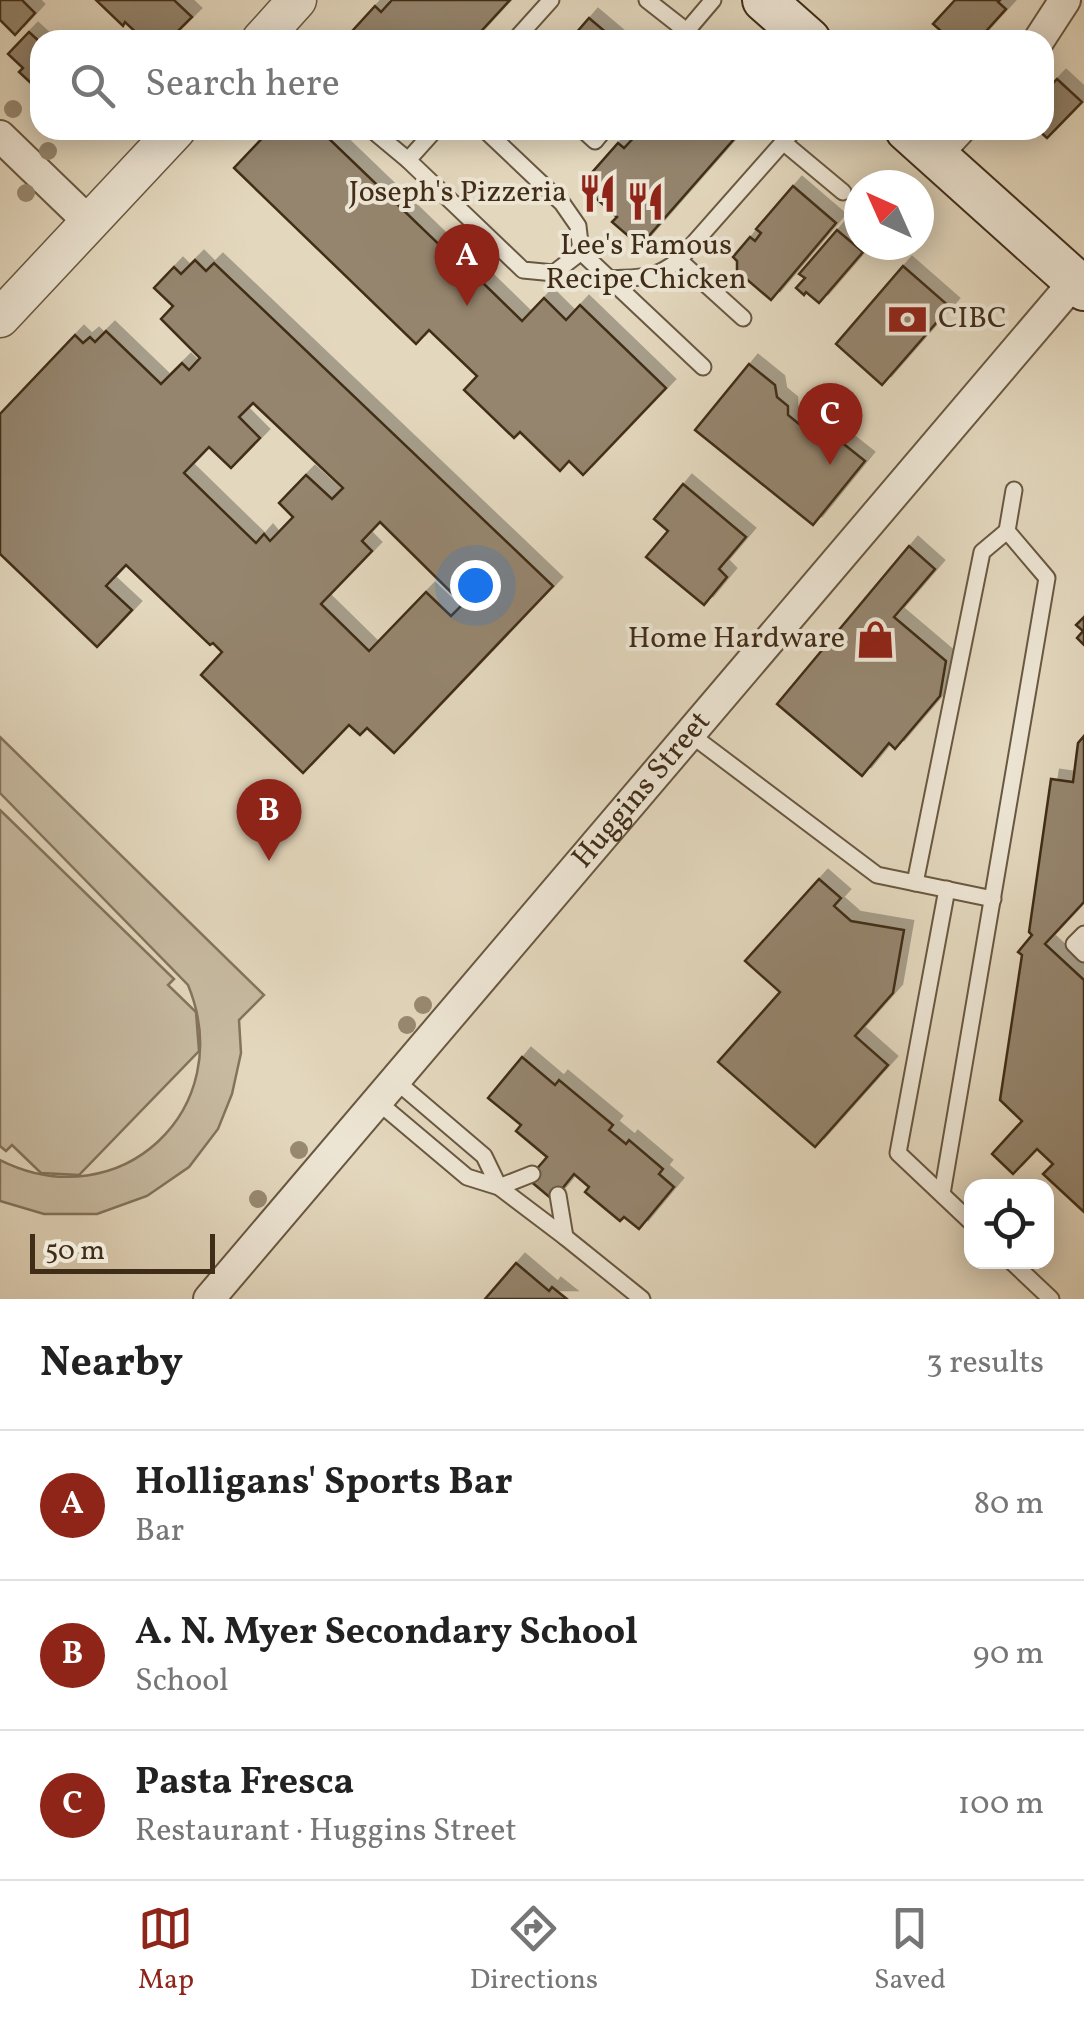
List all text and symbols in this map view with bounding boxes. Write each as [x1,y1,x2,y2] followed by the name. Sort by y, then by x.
[30,30,1054,140] search box
[65,58,120,113] icon: search
[145,59,340,112] text: Search here
[844,170,934,260] north arrow
[349,172,567,214] place label: Joseph's Pizzeria
[576,172,618,214] restaurant icon: Joseph's Pizzeria
[625,181,667,223] restaurant icon: Lee's Famous Recipe Chicken
[434,224,500,306] pin: A
[545,225,747,301] place label: Lee's Famous Recipe Chicken
[887,298,929,340] bank icon: CIBC
[938,298,1007,340] place label: CIBC
[798,382,862,465] pin: C
[450,560,501,611] your location
[628,618,845,660] place label: Home Hardware
[854,618,896,660] shop icon: Home Hardware
[563,702,721,878] street label: Huggins Street
[236,778,302,861] pin: B
[964,1179,1054,1269] map controls
[964,1179,1054,1269] button: locate
[30,1229,215,1274] scale bar
[45,1232,105,1271] text: 50 m
[40,1335,183,1394] text: Nearby
[926,1342,1044,1386] text: 3 results
[135,1457,513,1510] text: Holligans' Sports Bar
[61,1483,84,1527] text: A
[974,1483,1044,1527] text: 80 m
[135,1510,184,1554] text: Bar
[135,1607,638,1660] text: A. N. Myer Secondary School
[62,1633,83,1677] text: B
[973,1633,1044,1677] text: 90 m
[135,1660,229,1704] text: School
[135,1757,354,1810] text: Pasta Fresca
[62,1783,83,1827] text: C
[958,1783,1044,1827] text: 100 m
[135,1810,517,1854] text: Restaurant · Huggins Street
[138,1901,194,2000] tab: Map
[470,1901,598,2000] tab: Directions
[874,1901,946,2000] tab: Saved

